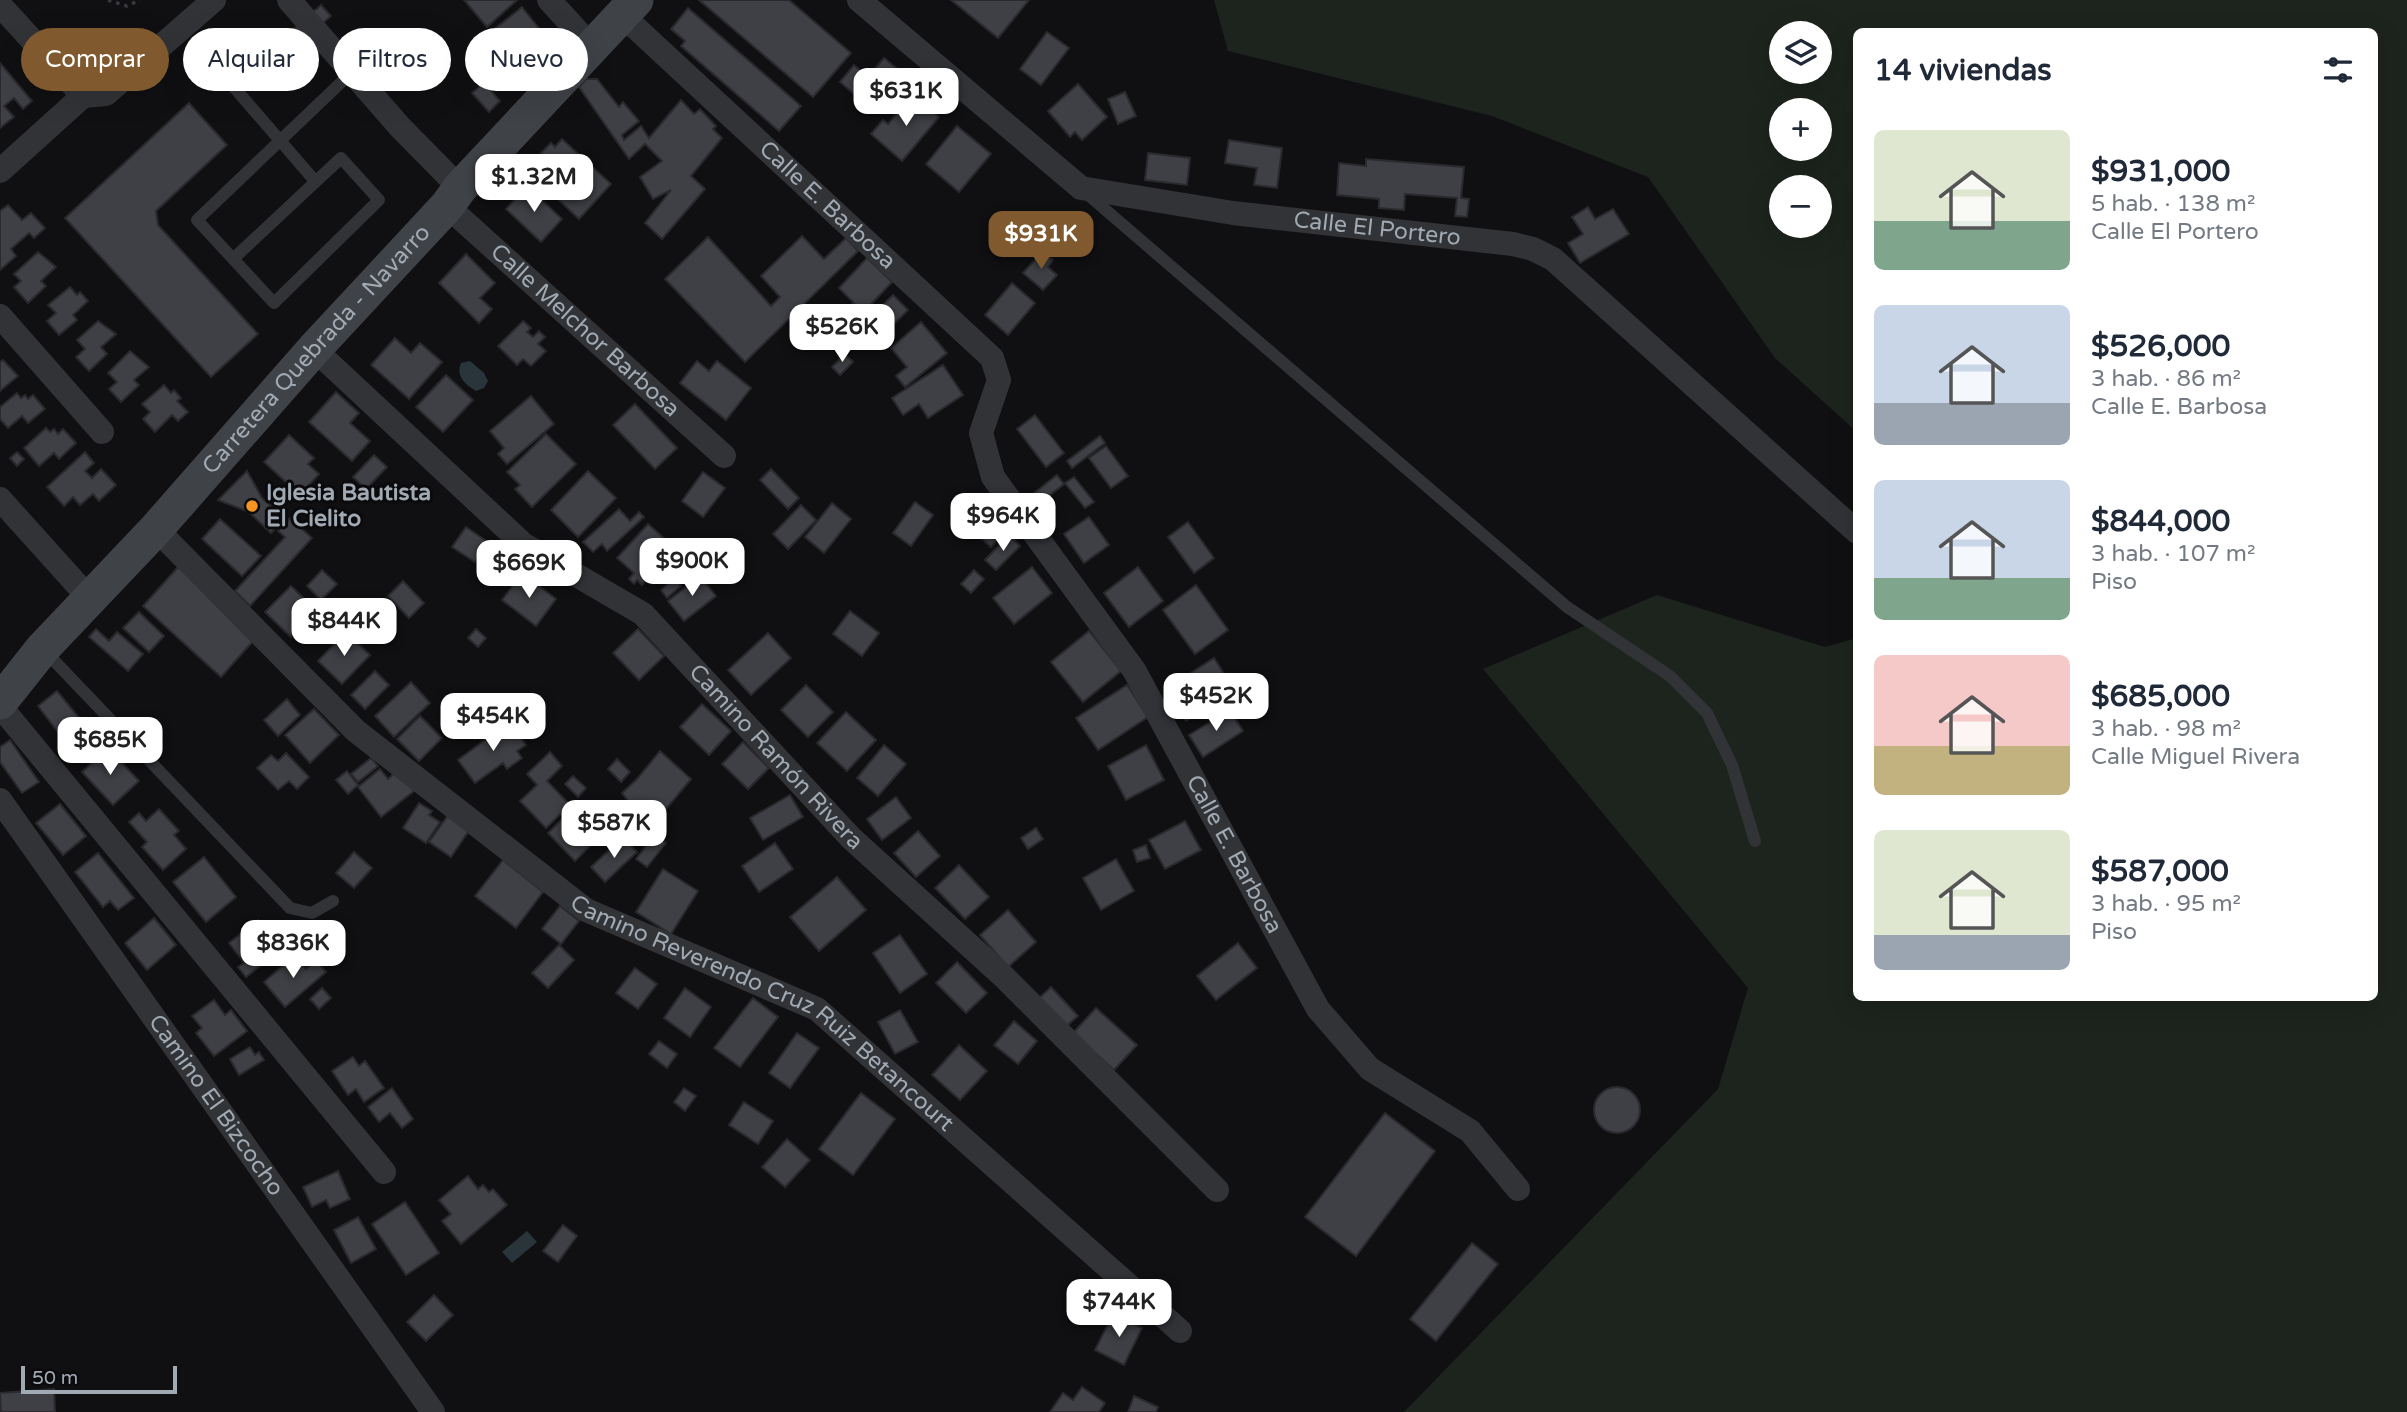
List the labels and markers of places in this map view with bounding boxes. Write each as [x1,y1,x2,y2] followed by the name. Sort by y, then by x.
[857,68,955,128] pin: $631K
[477,154,591,214] pin: $1.32M
[992,212,1090,271] pin: $931K
[793,304,891,364] pin: $526K
[266,479,431,533] place label: Iglesia Bautista El Cielito
[954,494,1052,553] pin: $964K
[244,498,260,514] marker: Iglesia Bautista El Cielito
[643,538,741,598] pin: $900K
[480,540,578,600] pin: $669K
[295,598,393,658] pin: $844K
[1167,674,1265,733] pin: $452K
[444,694,542,753] pin: $454K
[61,718,159,777] pin: $685K
[565,800,663,860] pin: $587K
[244,920,342,980] pin: $836K
[1070,1280,1168,1339] pin: $744K

